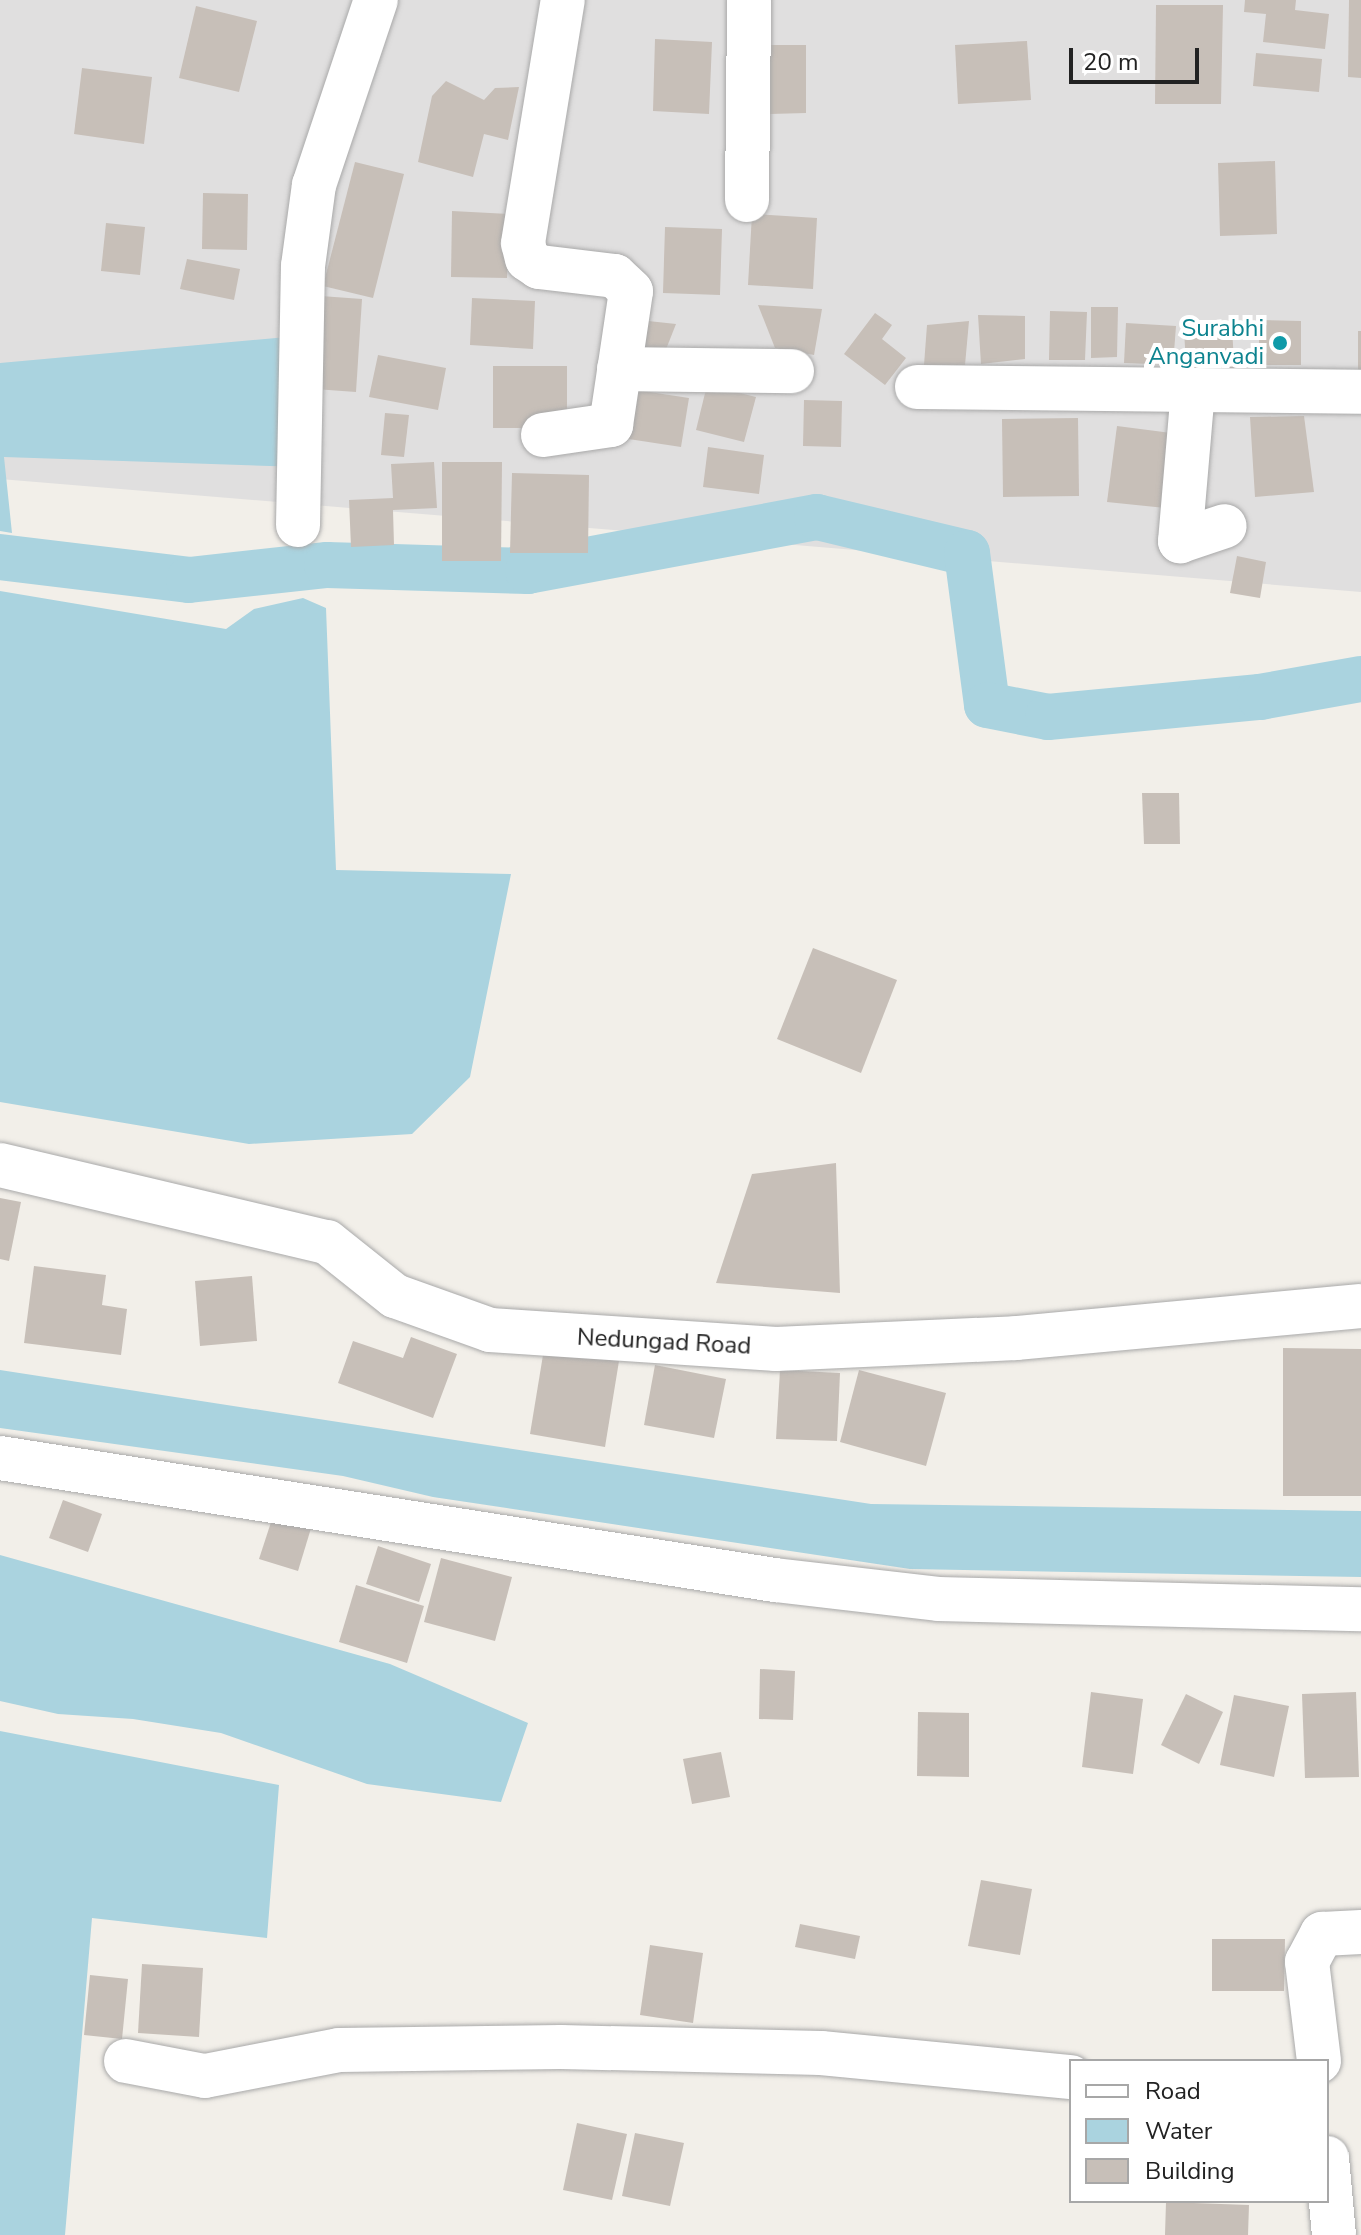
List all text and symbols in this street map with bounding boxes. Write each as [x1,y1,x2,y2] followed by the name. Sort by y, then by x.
[1073,32,1203,82] scale bar
[1083,46,1139,78] text: 20 m
[1148,315,1264,371] place label: Surabhi Anganvadi
[1271,334,1289,352] marker: Surabhi Anganvadi
[576,1323,752,1361] street label: Nedungad Road
[1069,2059,1329,2203] legend
[1145,2075,1201,2107] text: Road
[1145,2115,1212,2147] text: Water
[1145,2155,1235,2187] text: Building

